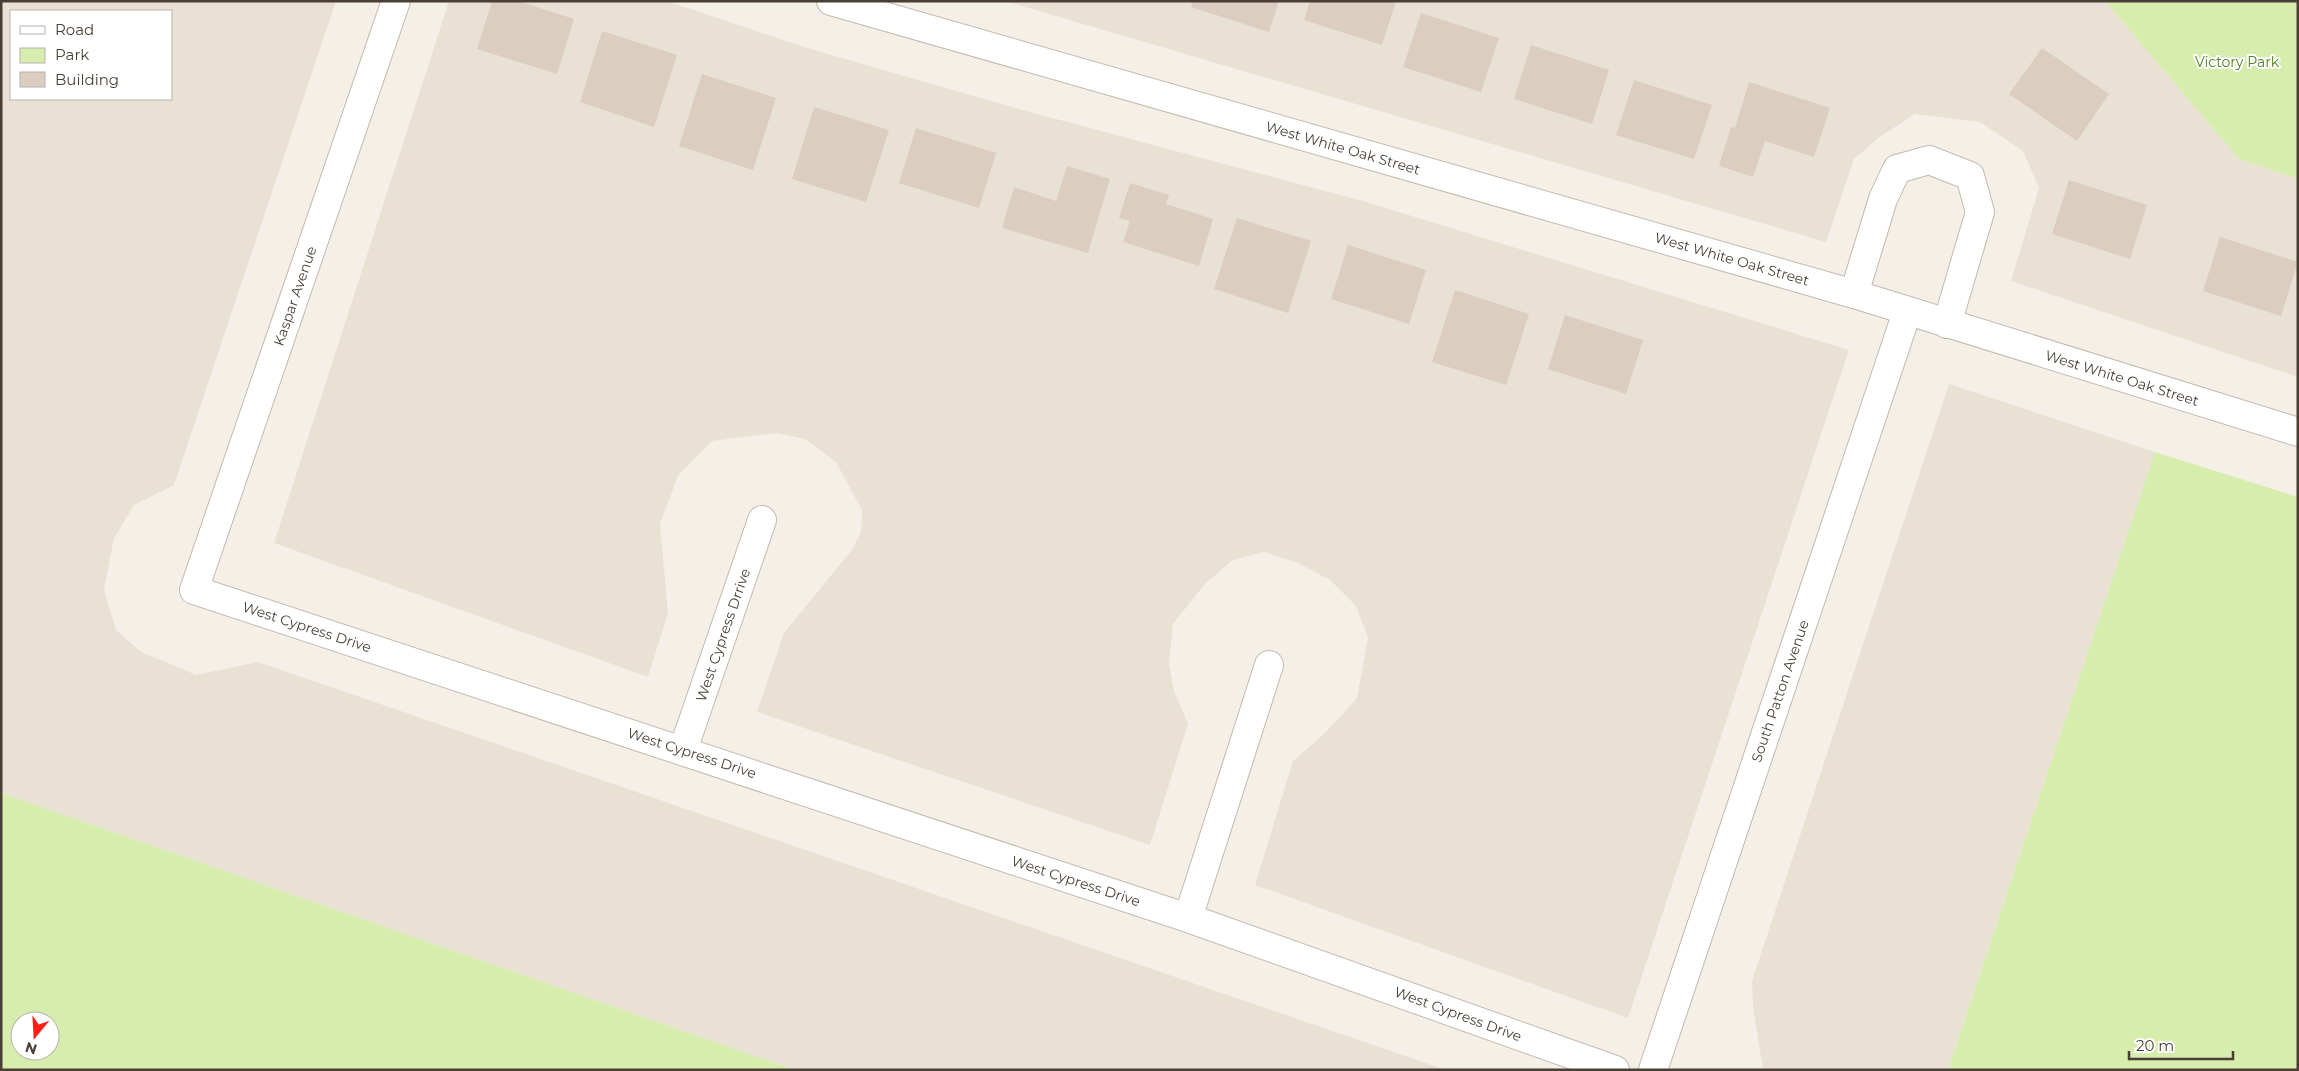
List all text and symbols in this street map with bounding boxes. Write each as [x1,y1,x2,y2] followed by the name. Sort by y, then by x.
[10,10,172,100] legend
[55,20,94,39] text: Road
[55,45,89,64] text: Park
[2195,53,2280,71] park label: Victory Park
[55,70,119,89] text: Building
[1264,117,1423,179] street label: West White Oak Street
[1653,228,1812,290] street label: West White Oak Street
[269,244,321,348] street label: Kaspar Avenue
[2043,346,2201,410] street label: West White Oak Street
[692,566,754,704] street label: West Cypress Drrive
[240,598,374,656] street label: West Cypress Drive
[1747,617,1813,765] street label: South Patton Avenue
[625,724,759,782] street label: West Cypress Drive
[1009,852,1143,910] street label: West Cypress Drive
[1392,983,1524,1045] street label: West Cypress Drive
[10,1011,60,1061] north arrow
[2129,1028,2233,1060] scale bar
[2136,1036,2174,1055] text: 20 m
[23,1038,39,1059] text: N

